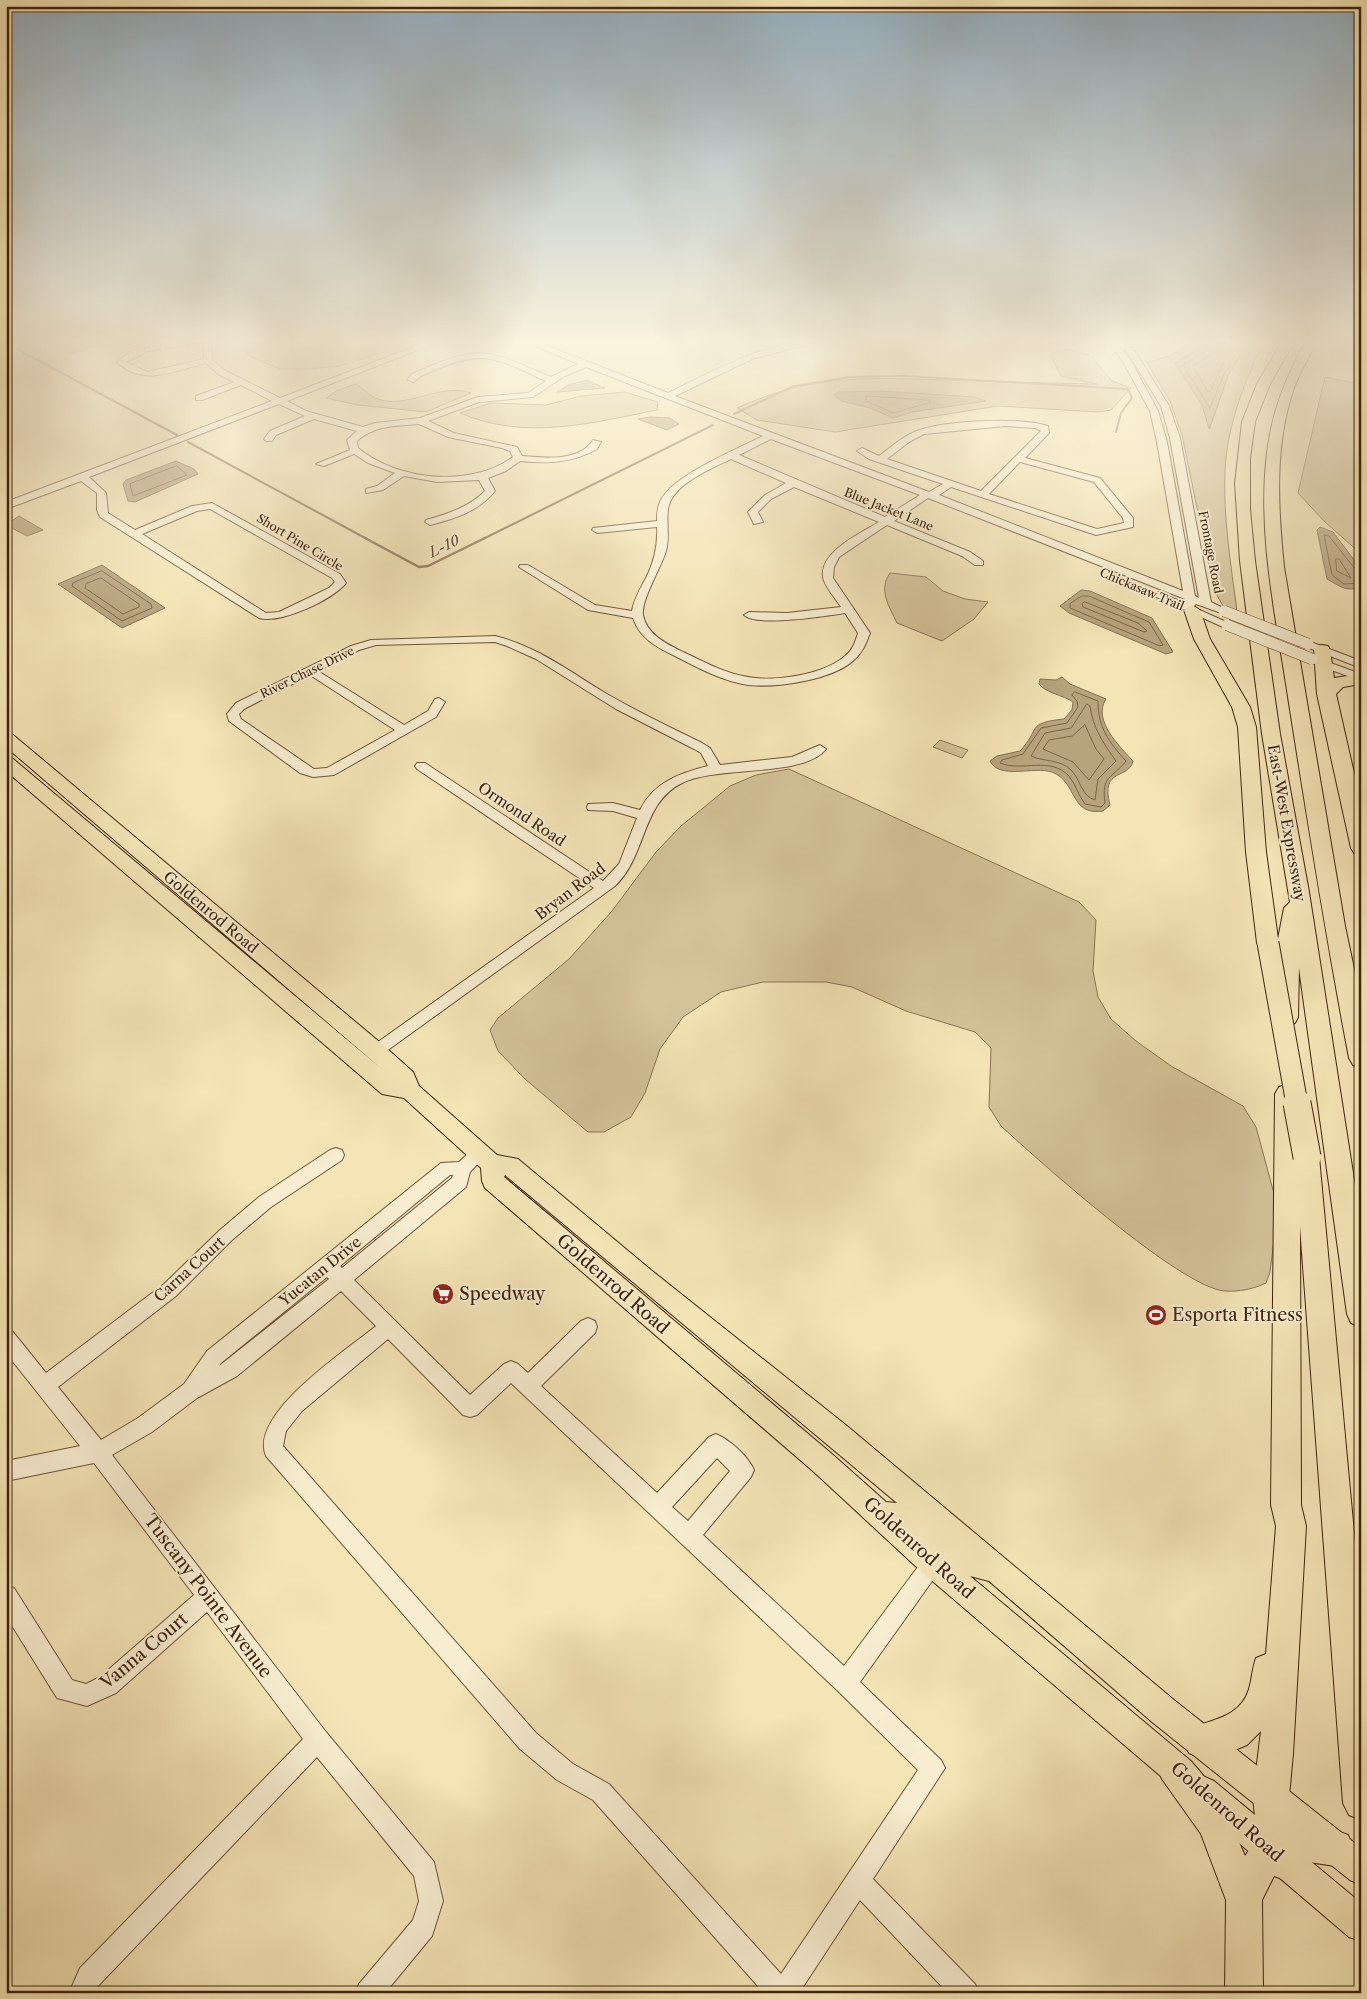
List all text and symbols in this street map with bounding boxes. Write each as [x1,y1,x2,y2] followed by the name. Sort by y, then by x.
[842,484,936,534] street label: Blue Jacket Lane
[1196,509,1227,595] street label: Frontage Road
[254,510,346,574] street label: Short Pine Circle
[425,530,463,561] water label: L-10
[1098,564,1187,614] street label: Chickasaw Trail
[258,643,357,701] street label: River Chase Drive
[1264,743,1310,904] street label: East-West Expressway
[475,778,569,850] street label: Ormond Road
[531,858,609,924] street label: Bryan Road
[160,867,262,957] street label: Goldenrod Road
[552,1229,674,1339] street label: Goldenrod Road
[150,1232,229,1306] street label: Carna Court
[274,1232,365,1311] street label: Yucatan Drive
[431,1282,455,1306] supermarket icon: Speedway
[459,1283,546,1305] place label: Speedway
[1144,1303,1168,1327] sports icon: Esporta Fitness
[1172,1304,1303,1326] place label: Esporta Fitness
[859,1492,979,1604] street label: Goldenrod Road
[139,1510,277,1682] street label: Tuscany Pointe Avenue
[95,1608,193,1695] street label: Vanna Court
[1166,1757,1288,1867] street label: Goldenrod Road

